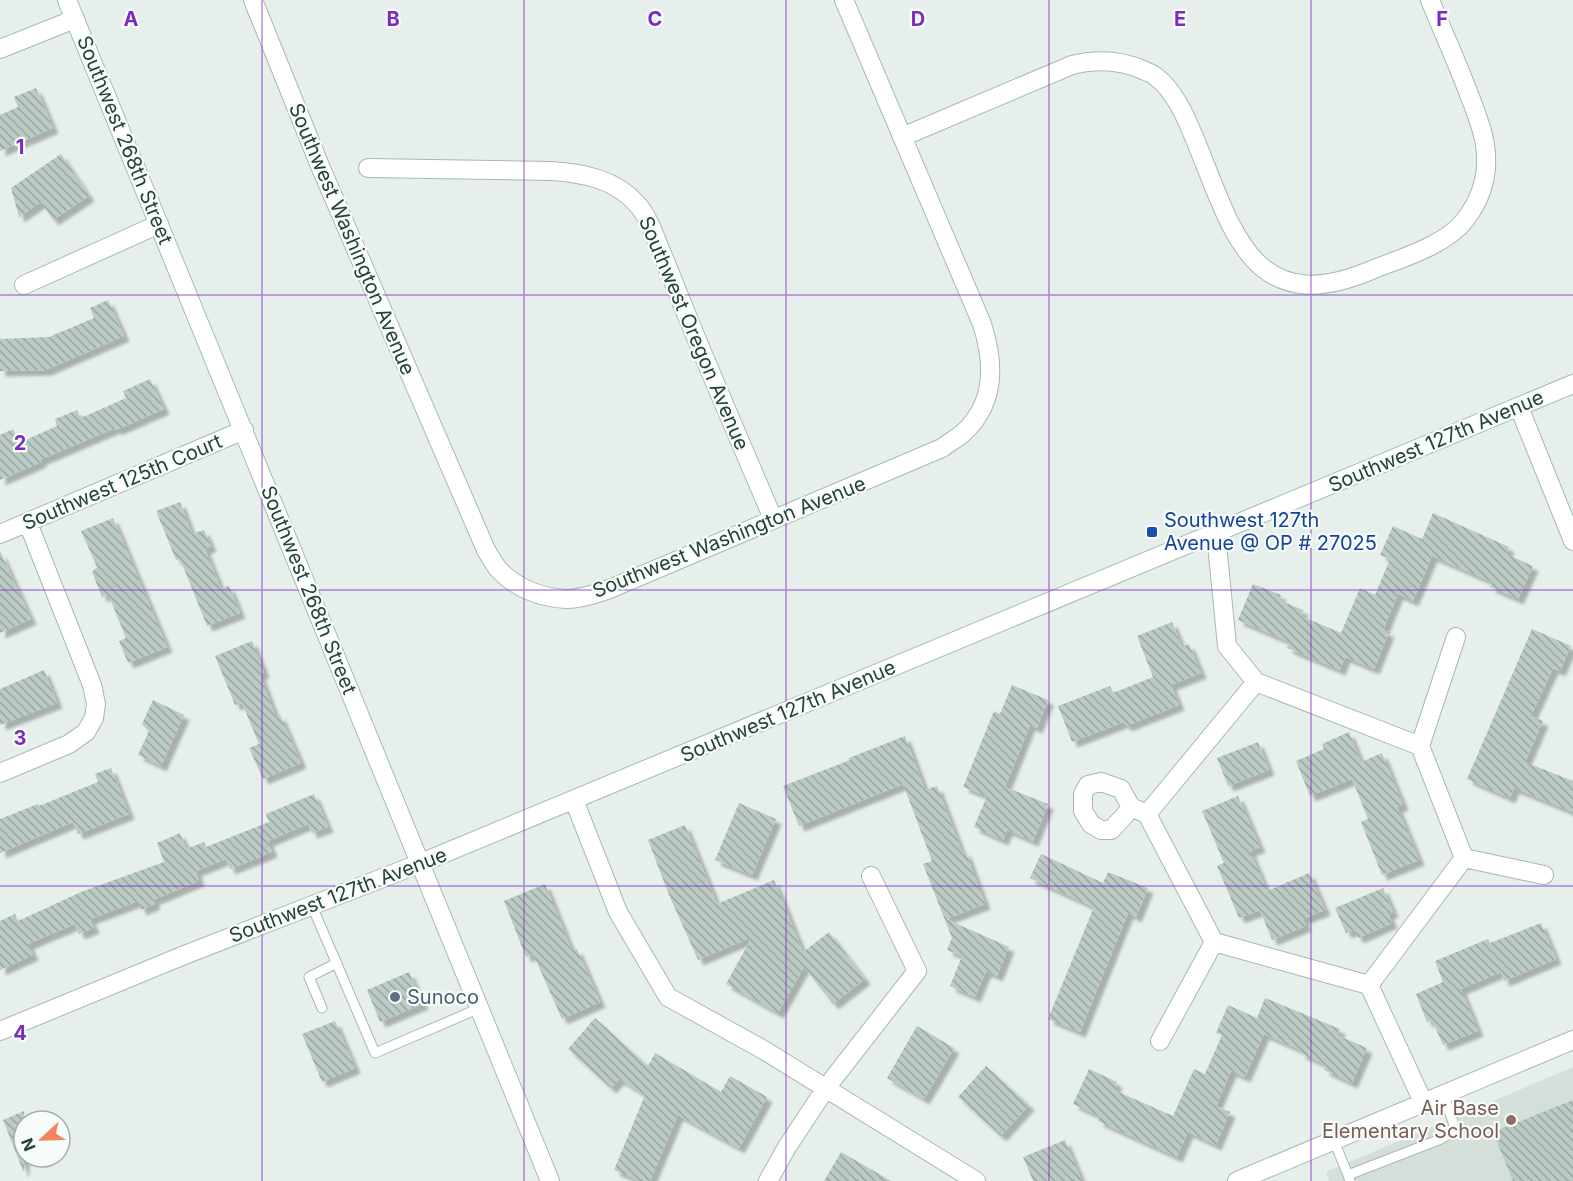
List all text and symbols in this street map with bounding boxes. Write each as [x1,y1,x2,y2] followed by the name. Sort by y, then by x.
[124,7,139,31] text: A
[386,7,400,31] text: B
[648,7,662,31] text: C
[911,7,925,31] text: D
[1174,7,1186,31] text: E
[1436,7,1448,31] text: F
[72,32,178,248] street label: Southwest 268th Street
[284,100,420,378] street label: Southwest Washington Avenue
[16,135,24,159] text: 1
[634,213,754,453] street label: Southwest Oregon Avenue
[1325,385,1547,497] street label: Southwest 127th Avenue
[18,429,226,535] street label: Southwest 125th Court
[589,471,869,603] street label: Southwest Washington Avenue
[256,482,362,698] street label: Southwest 268th Street
[1164,508,1377,555] place label: Southwest 127th Avenue @ OP # 27025
[1145,525,1159,539] marker: Southwest 127th Avenue @ OP # 27025
[677,655,899,767] street label: Southwest 127th Avenue
[14,726,26,750] text: 3
[226,842,450,948] street label: Southwest 127th Avenue
[407,985,479,1009] place label: Sunoco
[388,990,402,1004] marker: Sunoco
[13,1021,27,1045] text: 4
[1322,1096,1499,1143] place label: Air Base Elementary School
[12,1109,72,1169] north arrow
[1504,1113,1518,1127] marker: Air Base Elementary School
[17,1135,40,1154] text: N

